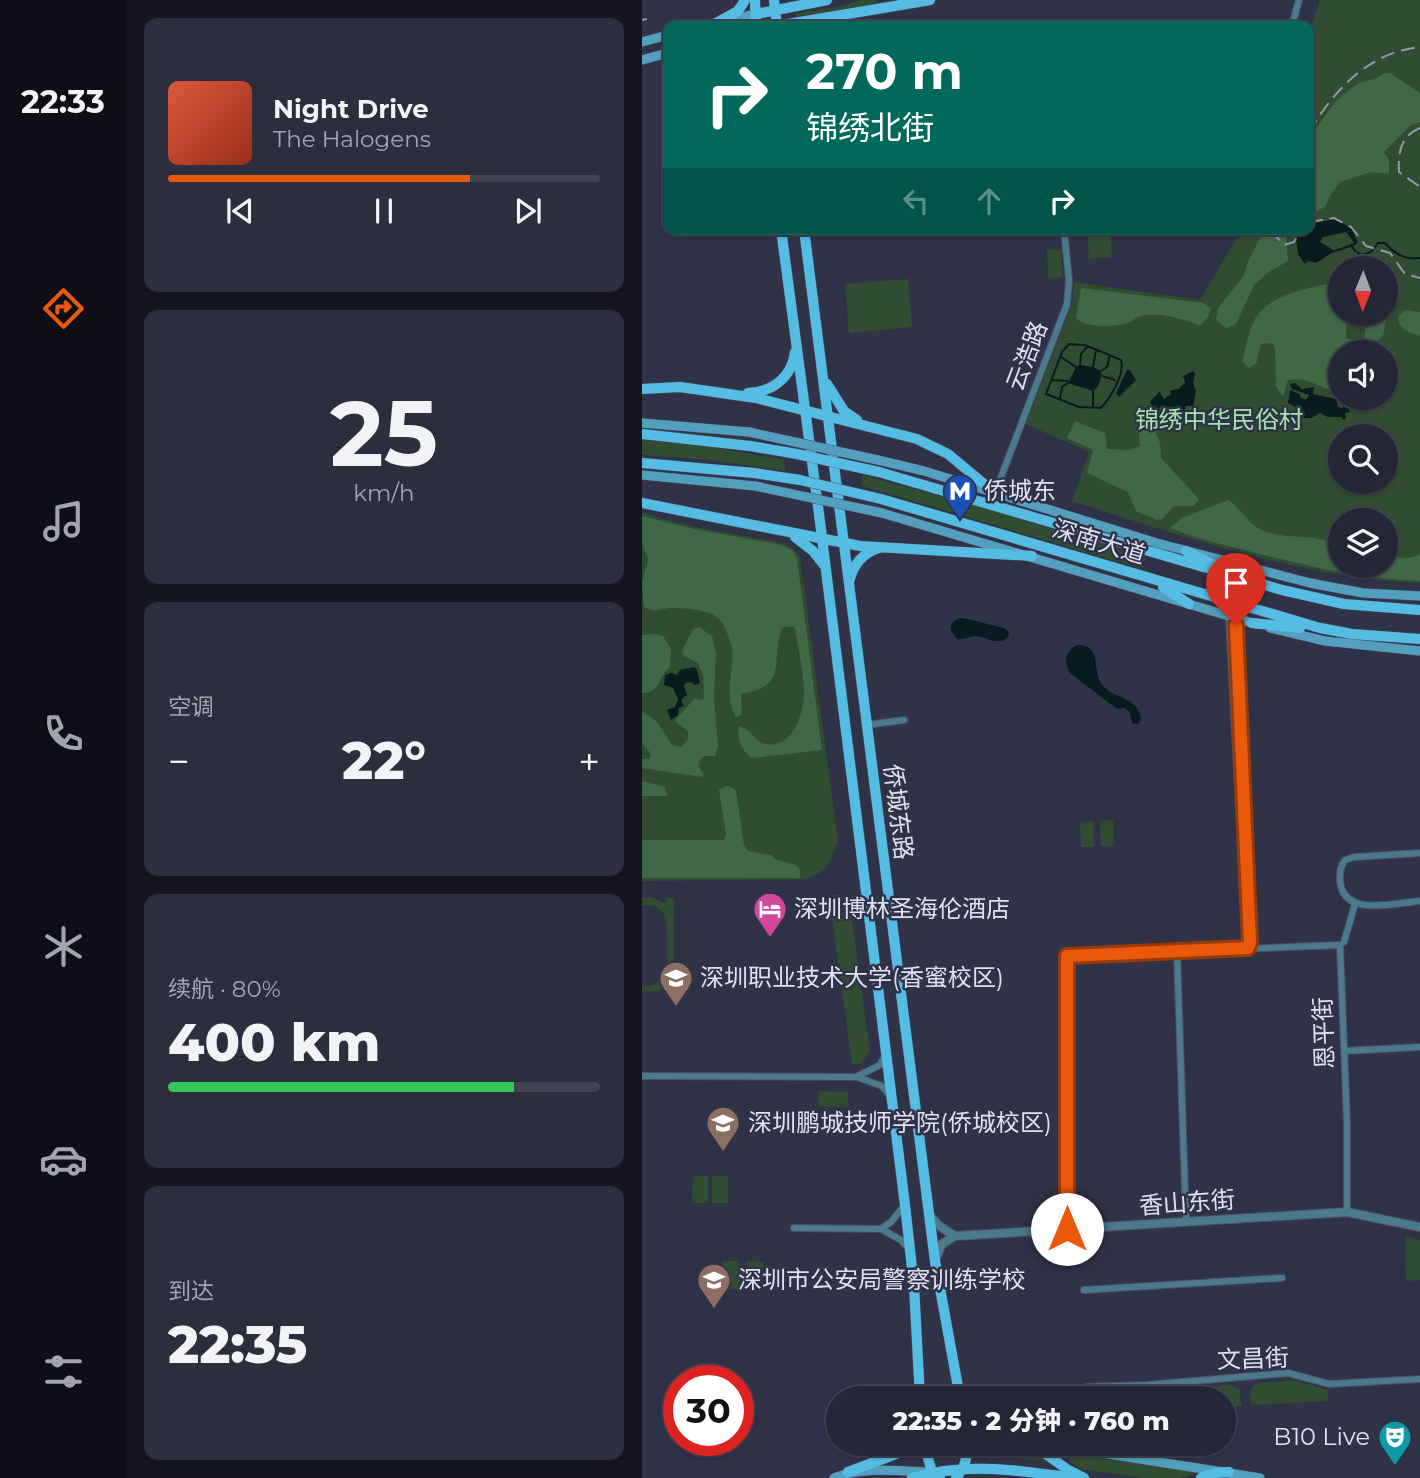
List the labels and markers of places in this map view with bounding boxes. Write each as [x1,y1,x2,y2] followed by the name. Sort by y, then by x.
[941,472,979,521] metro station icon: 侨城东
[984,476,1056,505] place label: 侨城东
[1206,553,1266,625] pin
[751,890,789,939] hotel icon: 深圳博林圣海伦酒店
[794,894,1010,923] place label: 深圳博林圣海伦酒店
[657,959,695,1008] school or university icon: 深圳职业技术大学(香蜜校区)
[700,963,1004,992] place label: 深圳职业技术大学(香蜜校区)
[704,1104,742,1153] school or university icon: 深圳鹏城技师学院(侨城校区)
[748,1108,1052,1137] place label: 深圳鹏城技师学院(侨城校区)
[695,1261,733,1310] school or university icon: 深圳市公安局警察训练学校
[738,1265,1026,1294] place label: 深圳市公安局警察训练学校
[1376,1418,1414,1467] theatre icon: B10 Live
[1273,1422,1370,1451] place label: B10 Live

